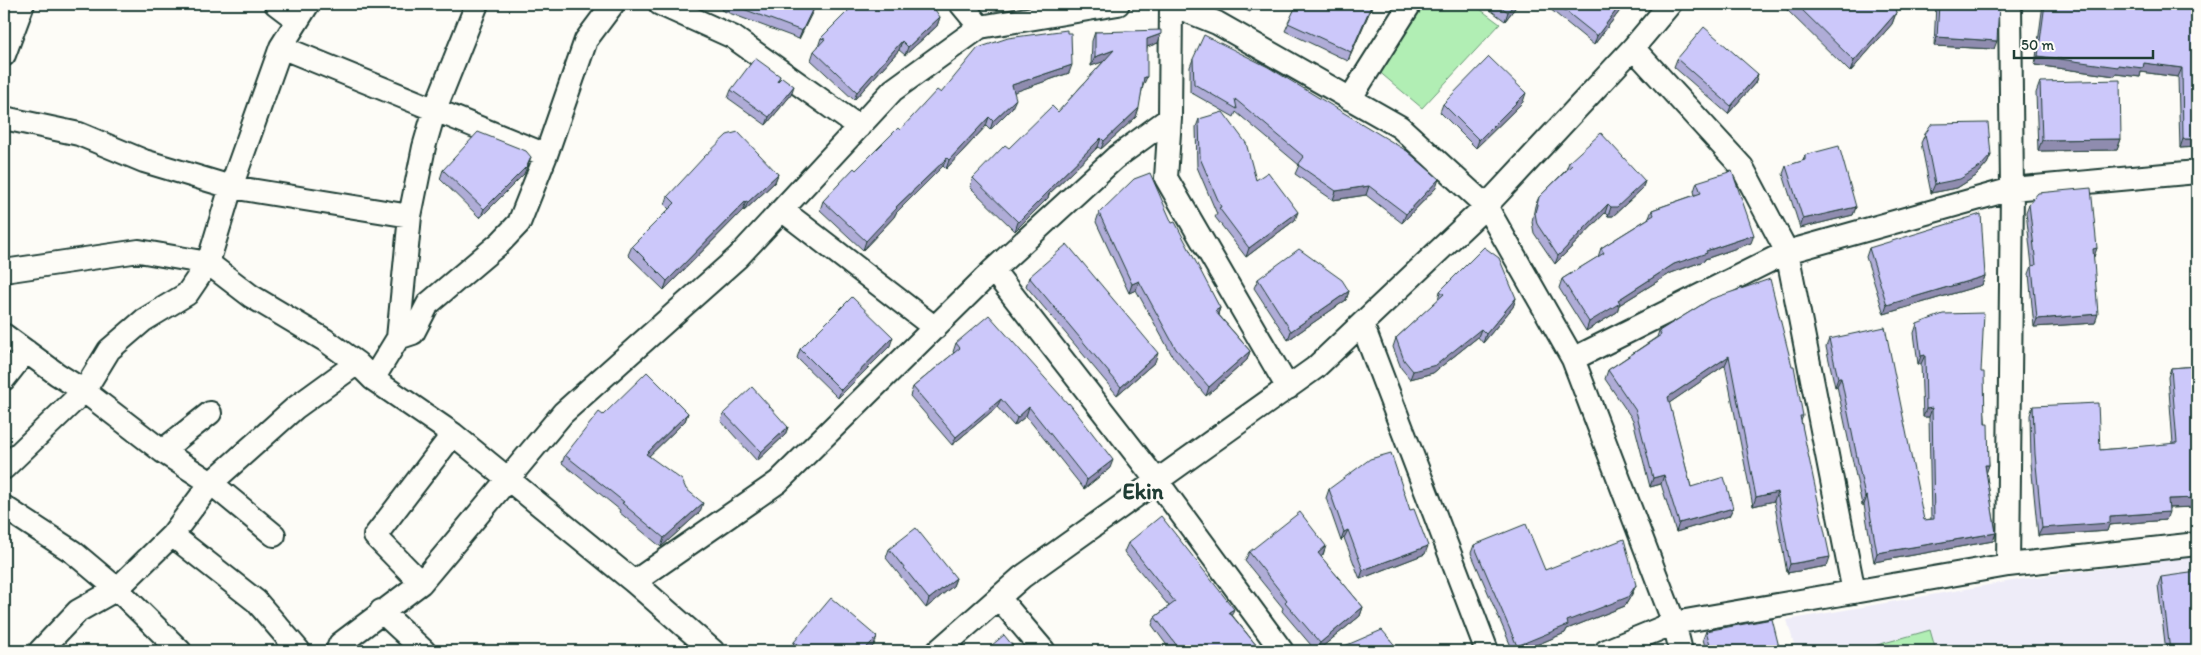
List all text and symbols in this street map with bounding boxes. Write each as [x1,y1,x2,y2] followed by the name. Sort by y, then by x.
[2014,28,2152,60] scale bar
[2021,36,2054,54] text: 50 m
[1123,478,1164,505] district label: Ekin

